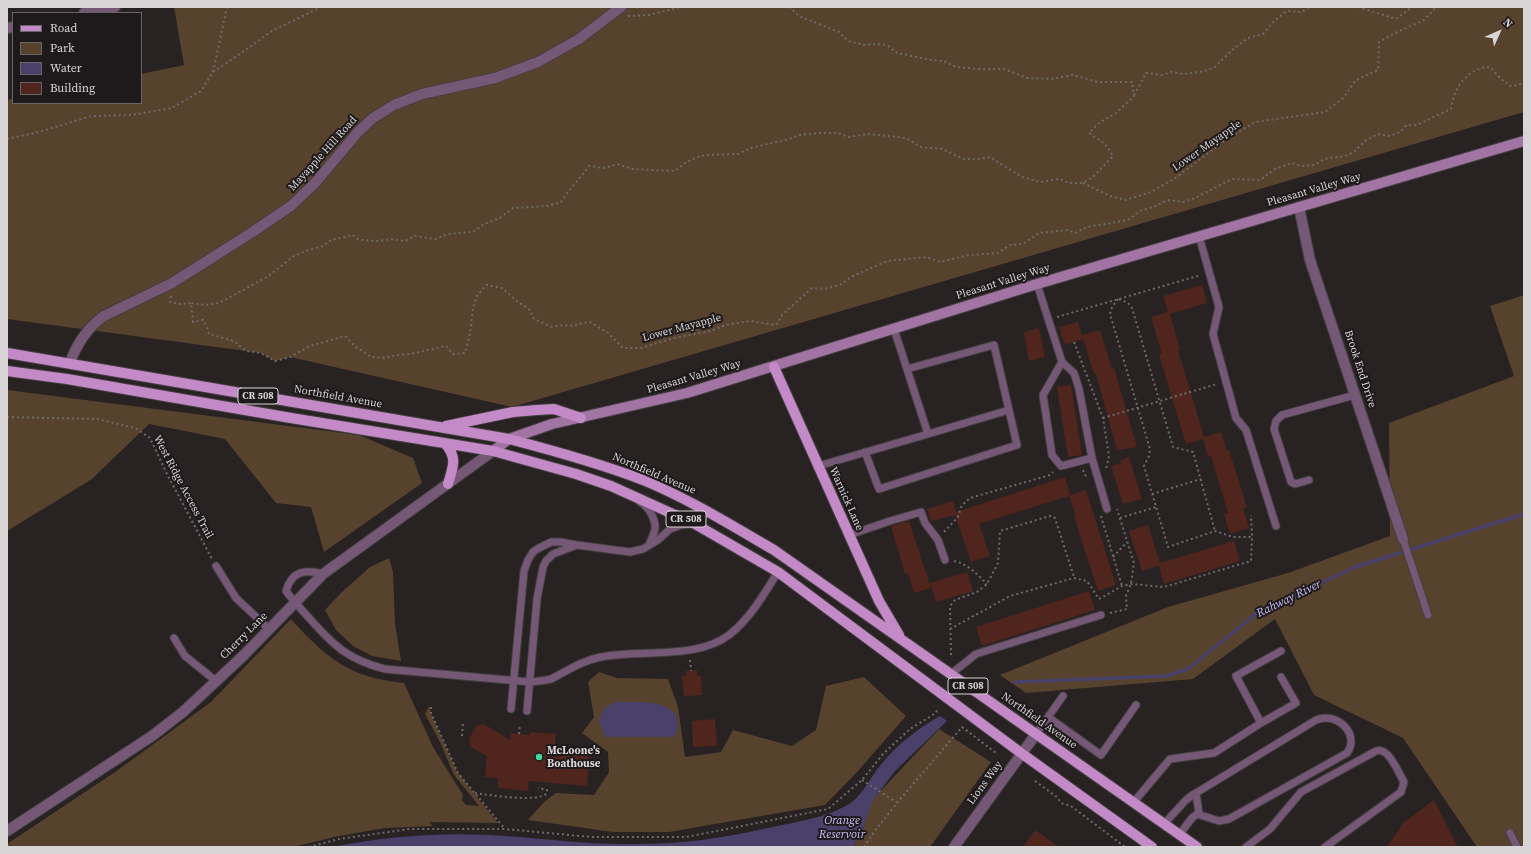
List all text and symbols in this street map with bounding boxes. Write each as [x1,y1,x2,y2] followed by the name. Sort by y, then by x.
[12,12,142,104] legend
[1479,12,1519,52] north arrow
[1500,15,1516,31] text: N
[50,20,77,36] text: Road
[50,40,75,56] text: Park
[50,60,82,76] text: Water
[50,80,95,96] text: Building
[286,114,360,194] street label: Mayapple Hill Road
[1170,117,1244,175] street label: Lower Mayapple
[1265,170,1363,210] street label: Pleasant Valley Way
[955,261,1051,303] street label: Pleasant Valley Way
[641,311,723,345] street label: Lower Mayapple
[1341,329,1379,409] street label: Brook End Drive
[645,357,743,397] street label: Pleasant Valley Way
[293,383,383,411] street label: Northfield Avenue
[238,388,278,404] road number: CR 508
[150,433,216,541] street label: West Ridge Access Trail
[610,450,698,498] street label: Northfield Avenue
[826,465,866,533] street label: Warnick Lane
[666,511,706,527] road number: CR 508
[1254,577,1324,621] water label: Rahway River
[218,610,270,662] street label: Cherry Lane
[948,678,988,694] road number: CR 508
[999,690,1079,752] street label: Northfield Avenue
[547,744,601,770] place label: McLoone's Boathouse
[534,752,544,762] marker: McLoone's Boathouse
[965,759,1005,807] street label: Lions Way
[819,814,865,842] water label: Orange Reservoir

